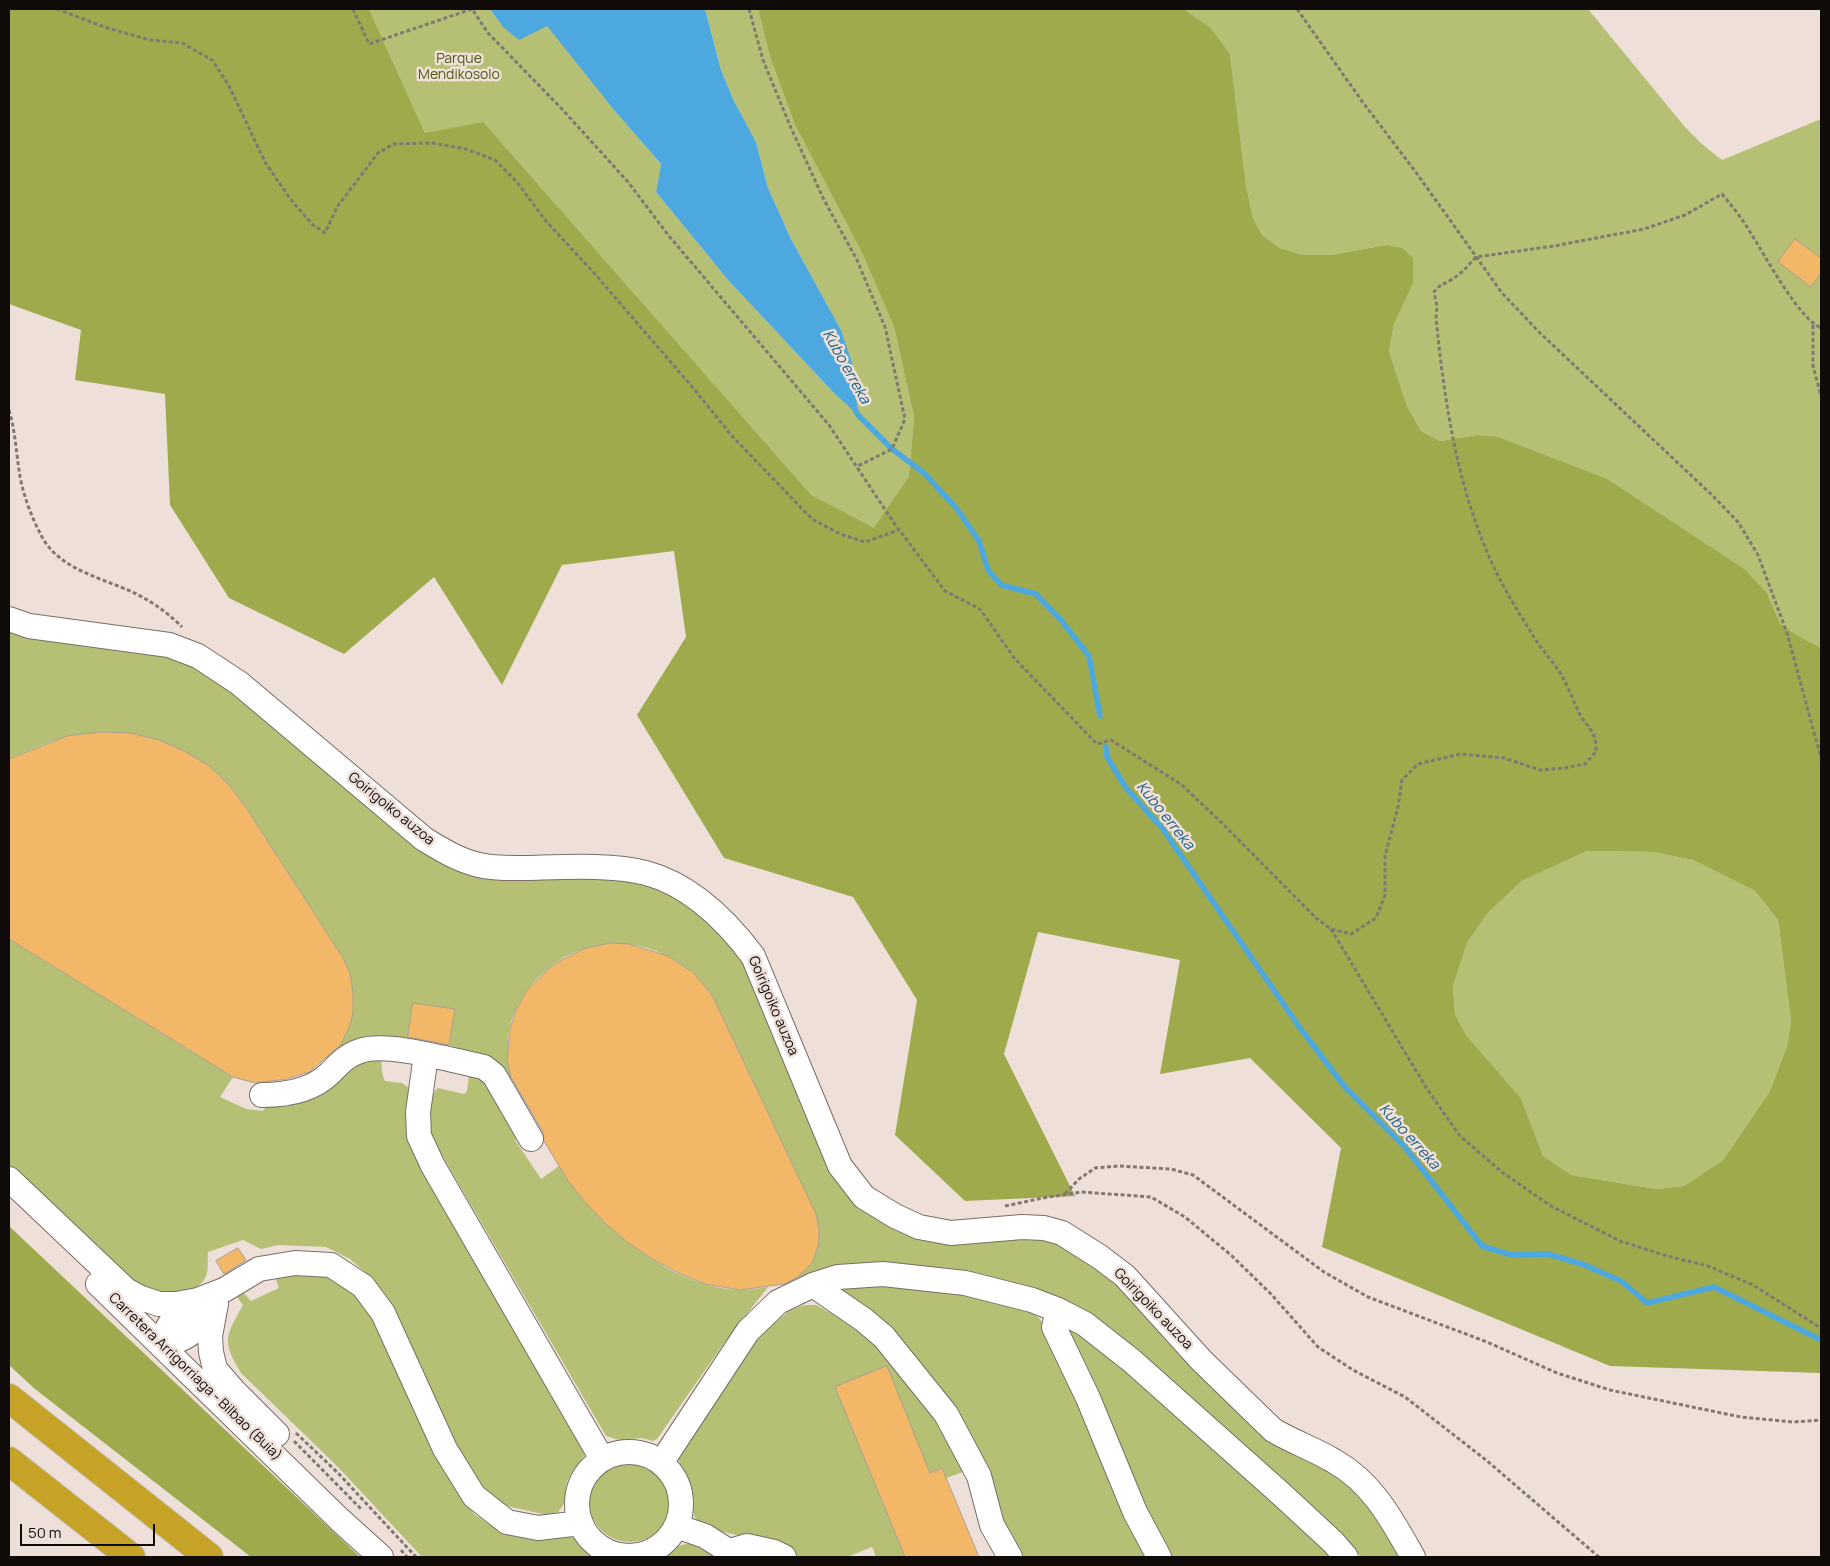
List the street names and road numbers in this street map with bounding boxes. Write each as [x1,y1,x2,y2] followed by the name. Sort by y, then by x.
[344,769,438,849] street label: Goirigoiko auzoa
[744,954,802,1058] street label: Goirigoiko auzoa
[1110,1265,1196,1353] street label: Goirigoiko auzoa
[105,1290,285,1464] street label: Carretera Arrigorriaga - Bilbao (Buia)

